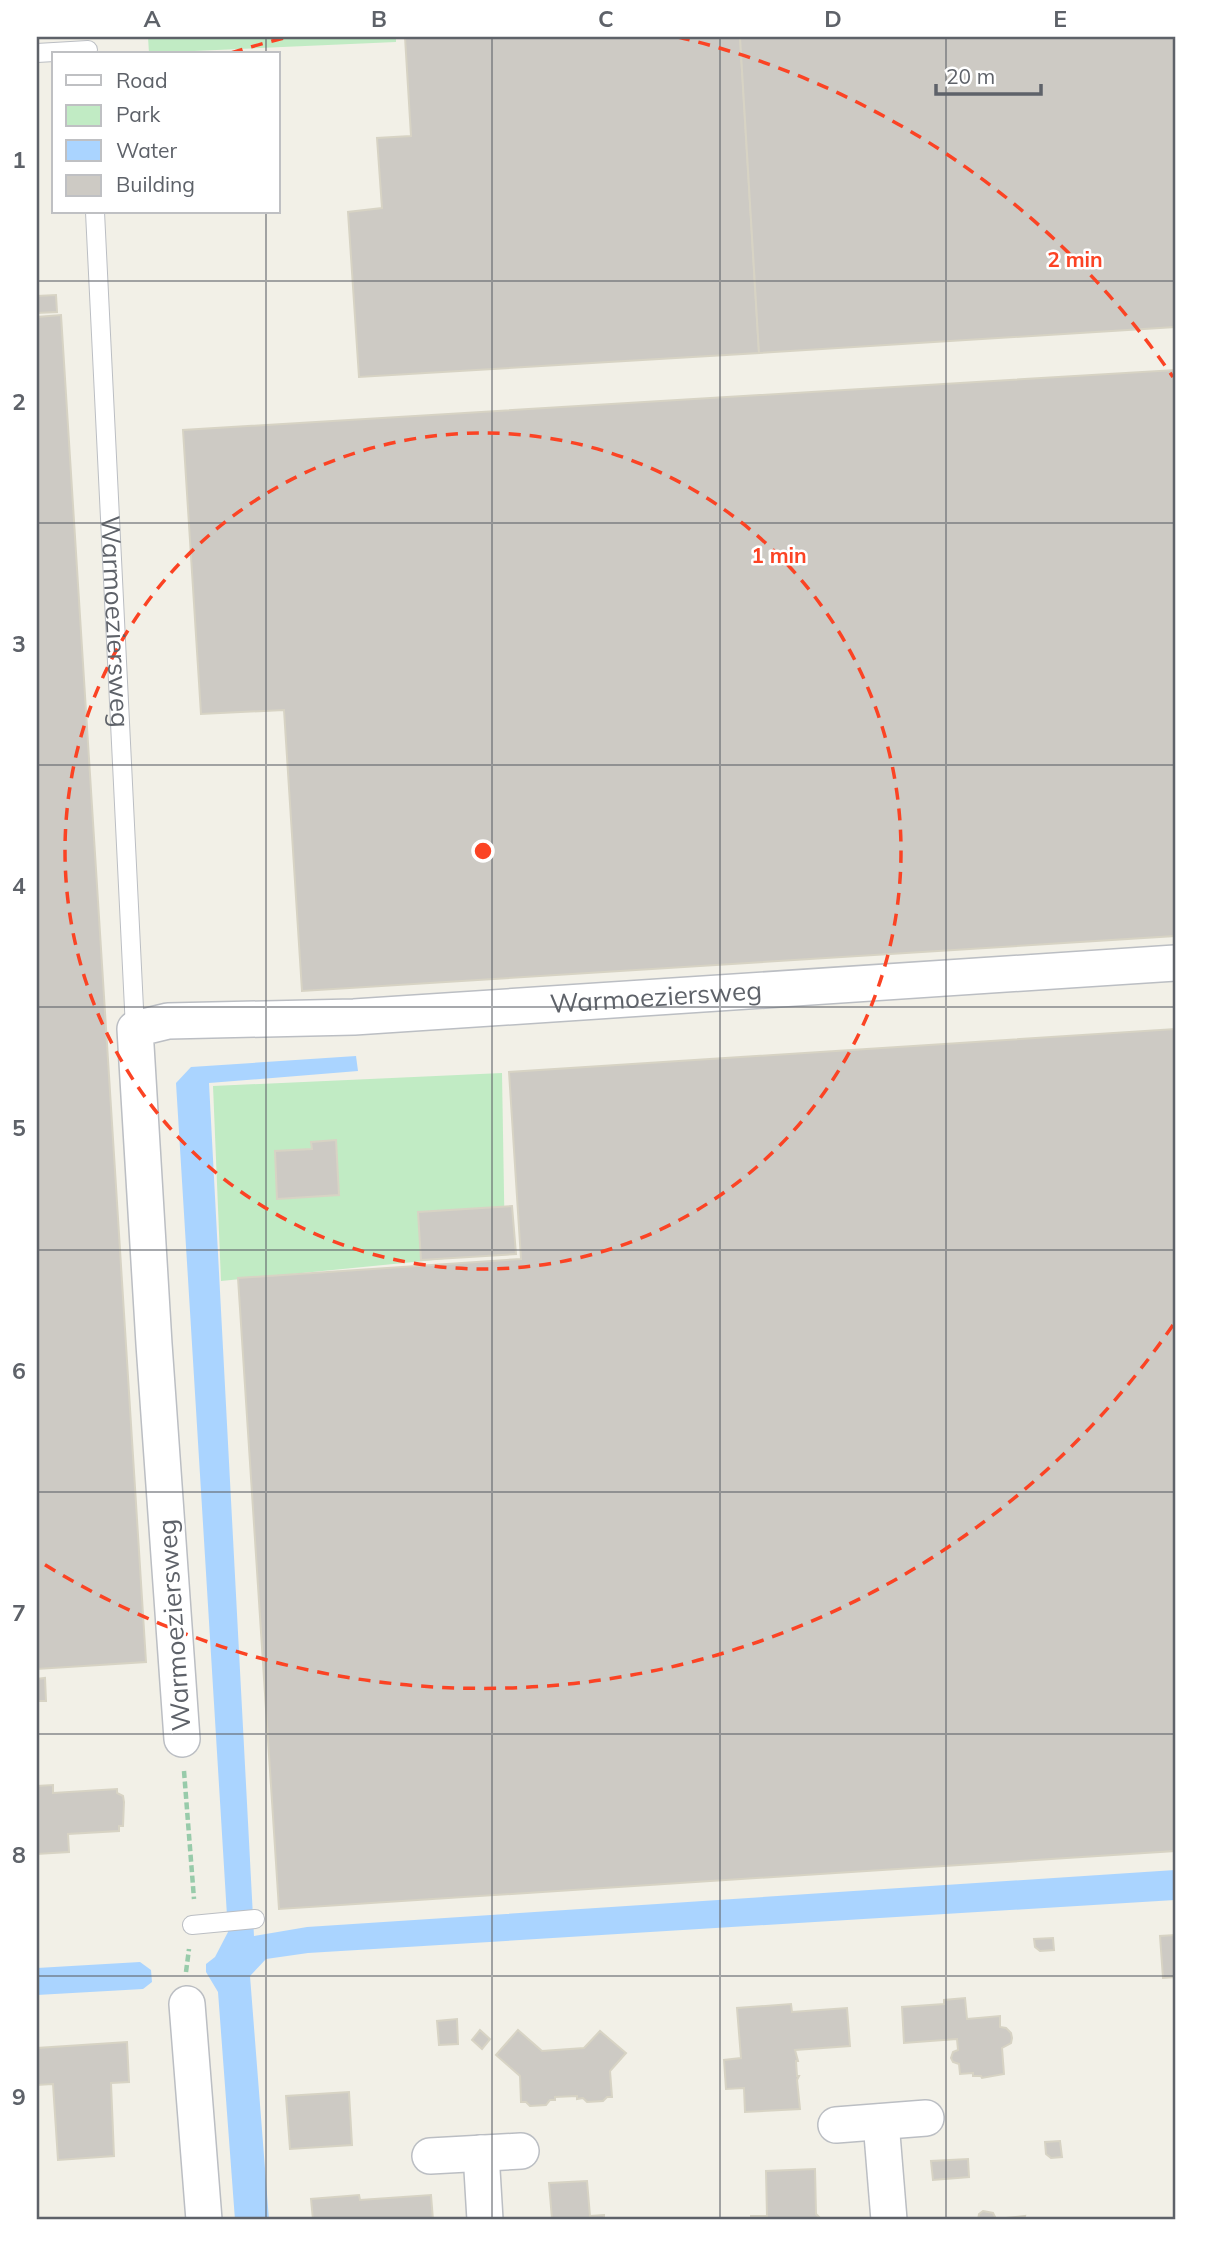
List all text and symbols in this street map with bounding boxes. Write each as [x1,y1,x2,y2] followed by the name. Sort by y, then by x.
[143,4,161,33] text: A
[371,4,387,33] text: B
[598,4,614,33] text: C
[824,4,842,33] text: D
[1053,4,1067,33] text: E
[52,52,280,214] legend
[936,52,1040,96] scale bar
[946,63,995,89] text: 20 m
[116,67,167,93] text: Road
[116,101,160,127] text: Park
[116,137,177,163] text: Water
[12,145,26,174] text: 1
[116,171,195,197] text: Building
[1047,246,1103,272] text: 2 min
[12,387,26,416] text: 2
[94,515,137,728] street label: Warmoeziersweg
[751,542,807,568] text: 1 min
[12,629,26,658] text: 3
[471,839,495,863] centre of rings
[12,871,26,900] text: 4
[549,973,763,1020] street label: Warmoeziersweg
[12,1113,26,1142] text: 5
[12,1356,26,1385] text: 6
[150,1518,197,1732] street label: Warmoeziersweg
[12,1598,26,1627] text: 7
[12,1840,26,1869] text: 8
[12,2082,26,2111] text: 9

